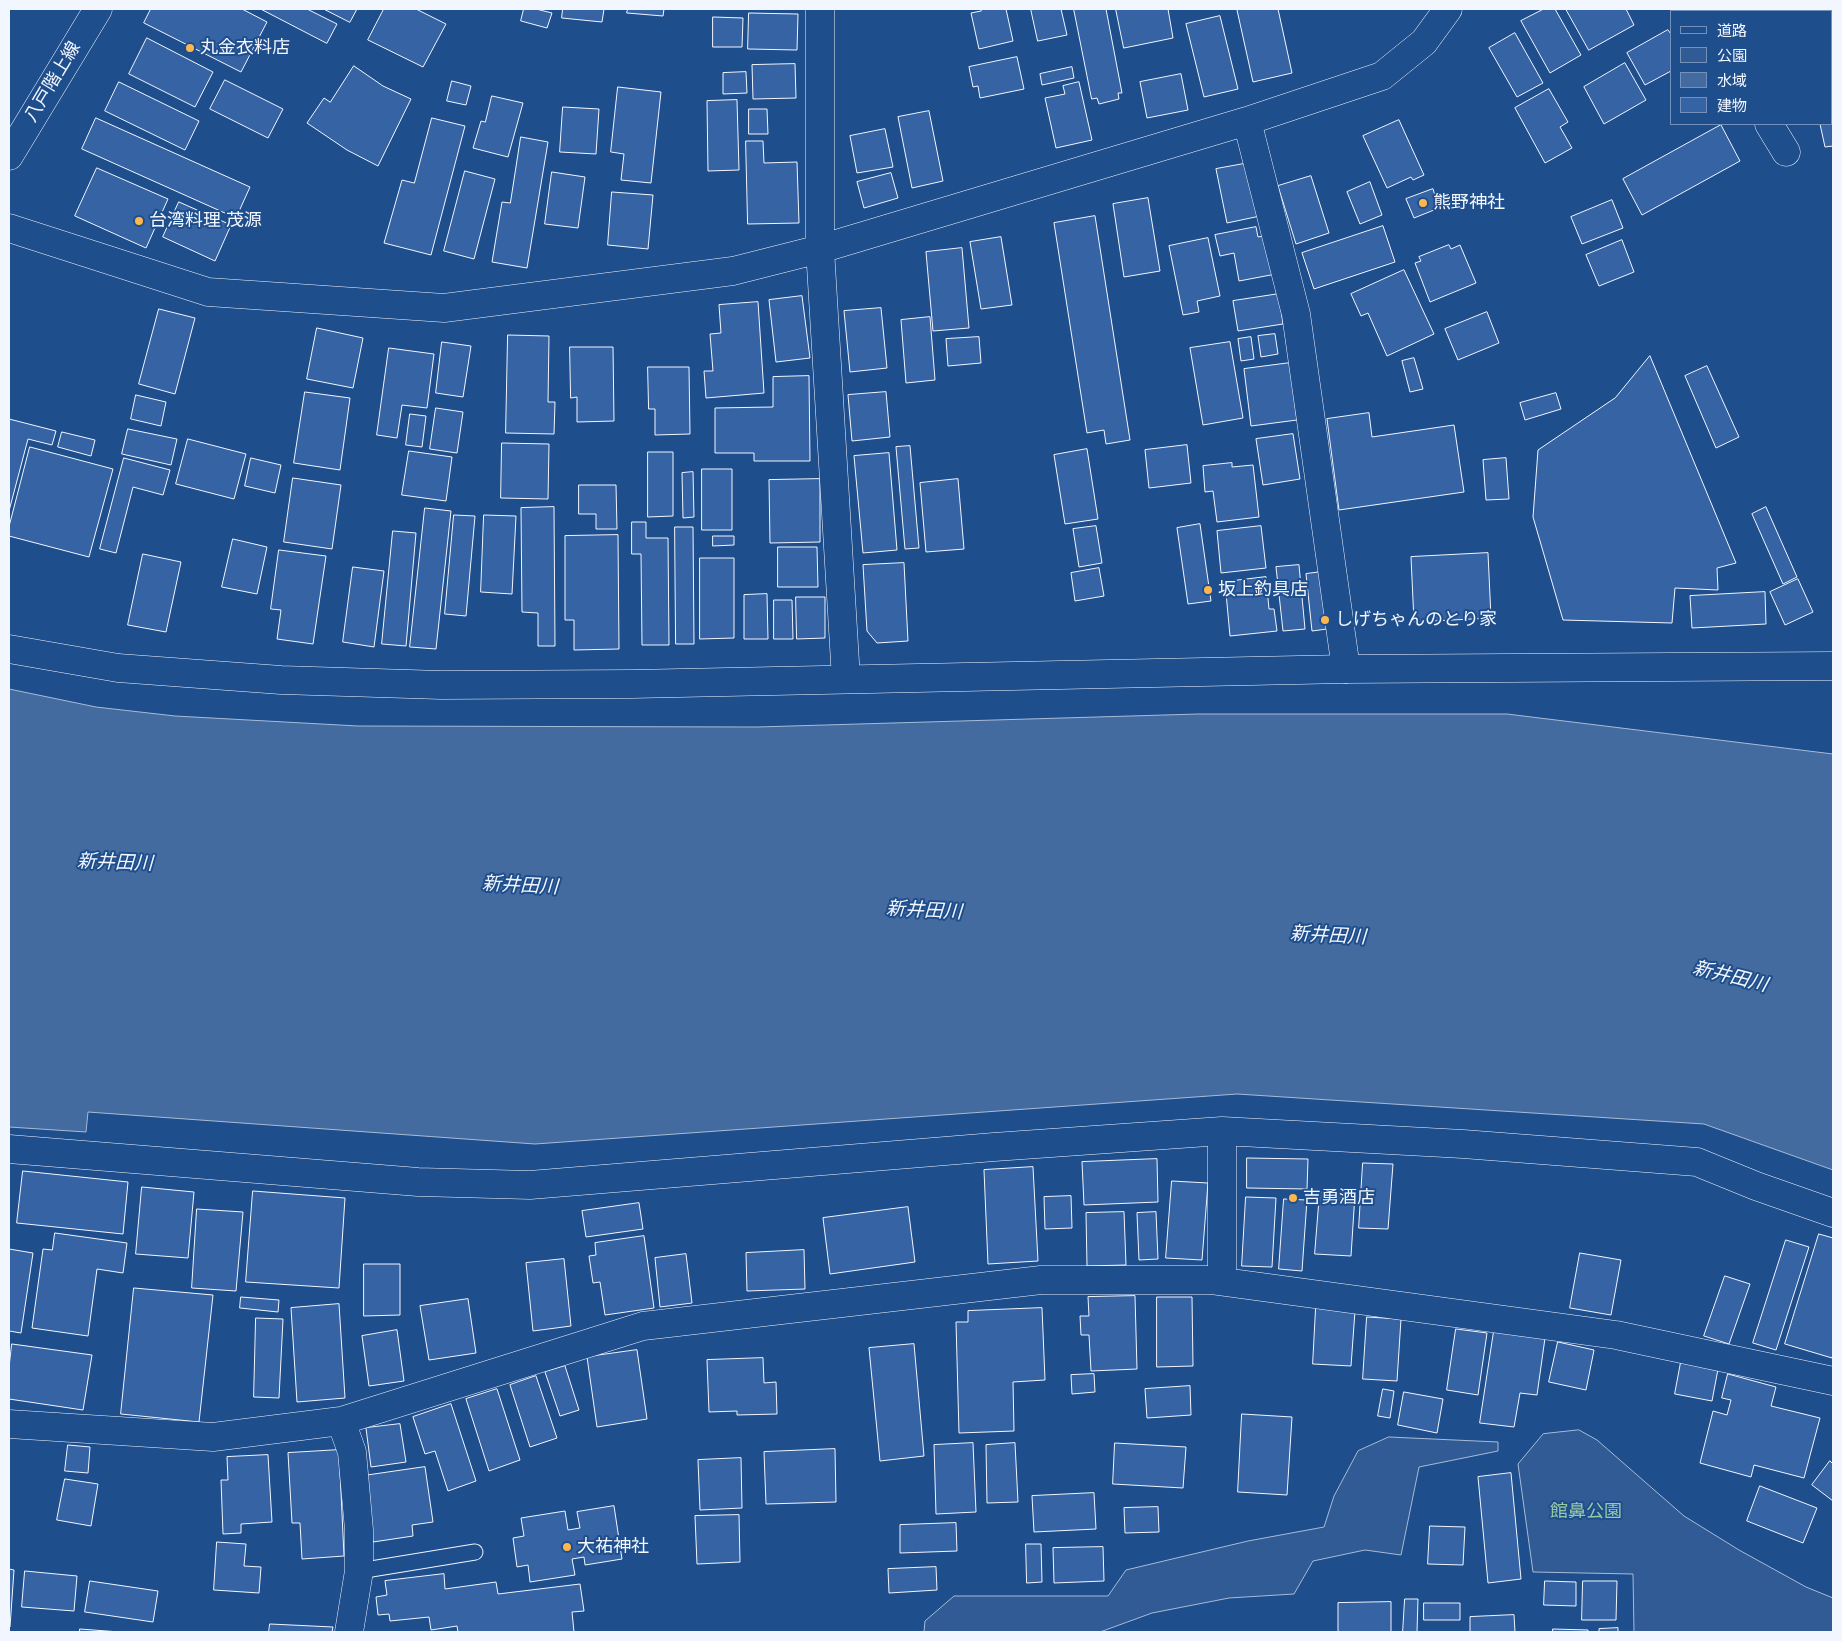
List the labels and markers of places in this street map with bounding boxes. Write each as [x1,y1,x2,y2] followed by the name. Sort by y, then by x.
[200,37,290,59] place label: 丸金衣料店
[184,42,196,54] marker: 丸金衣料店
[1433,192,1505,214] place label: 熊野神社
[1417,197,1429,209] marker: 熊野神社
[149,210,262,232] place label: 台湾料理 茂源
[133,215,145,227] marker: 台湾料理 茂源
[1218,579,1308,601] place label: 坂上釣具店
[1202,584,1214,596] marker: 坂上釣具店
[1335,609,1497,631] place label: しげちゃんのとり家
[1319,614,1331,626] marker: しげちゃんのとり家
[1303,1187,1375,1209] place label: 吉勇酒店
[1287,1192,1299,1204] marker: 吉勇酒店
[577,1536,649,1558] place label: 大祐神社
[561,1541,573,1553] marker: 大祐神社

